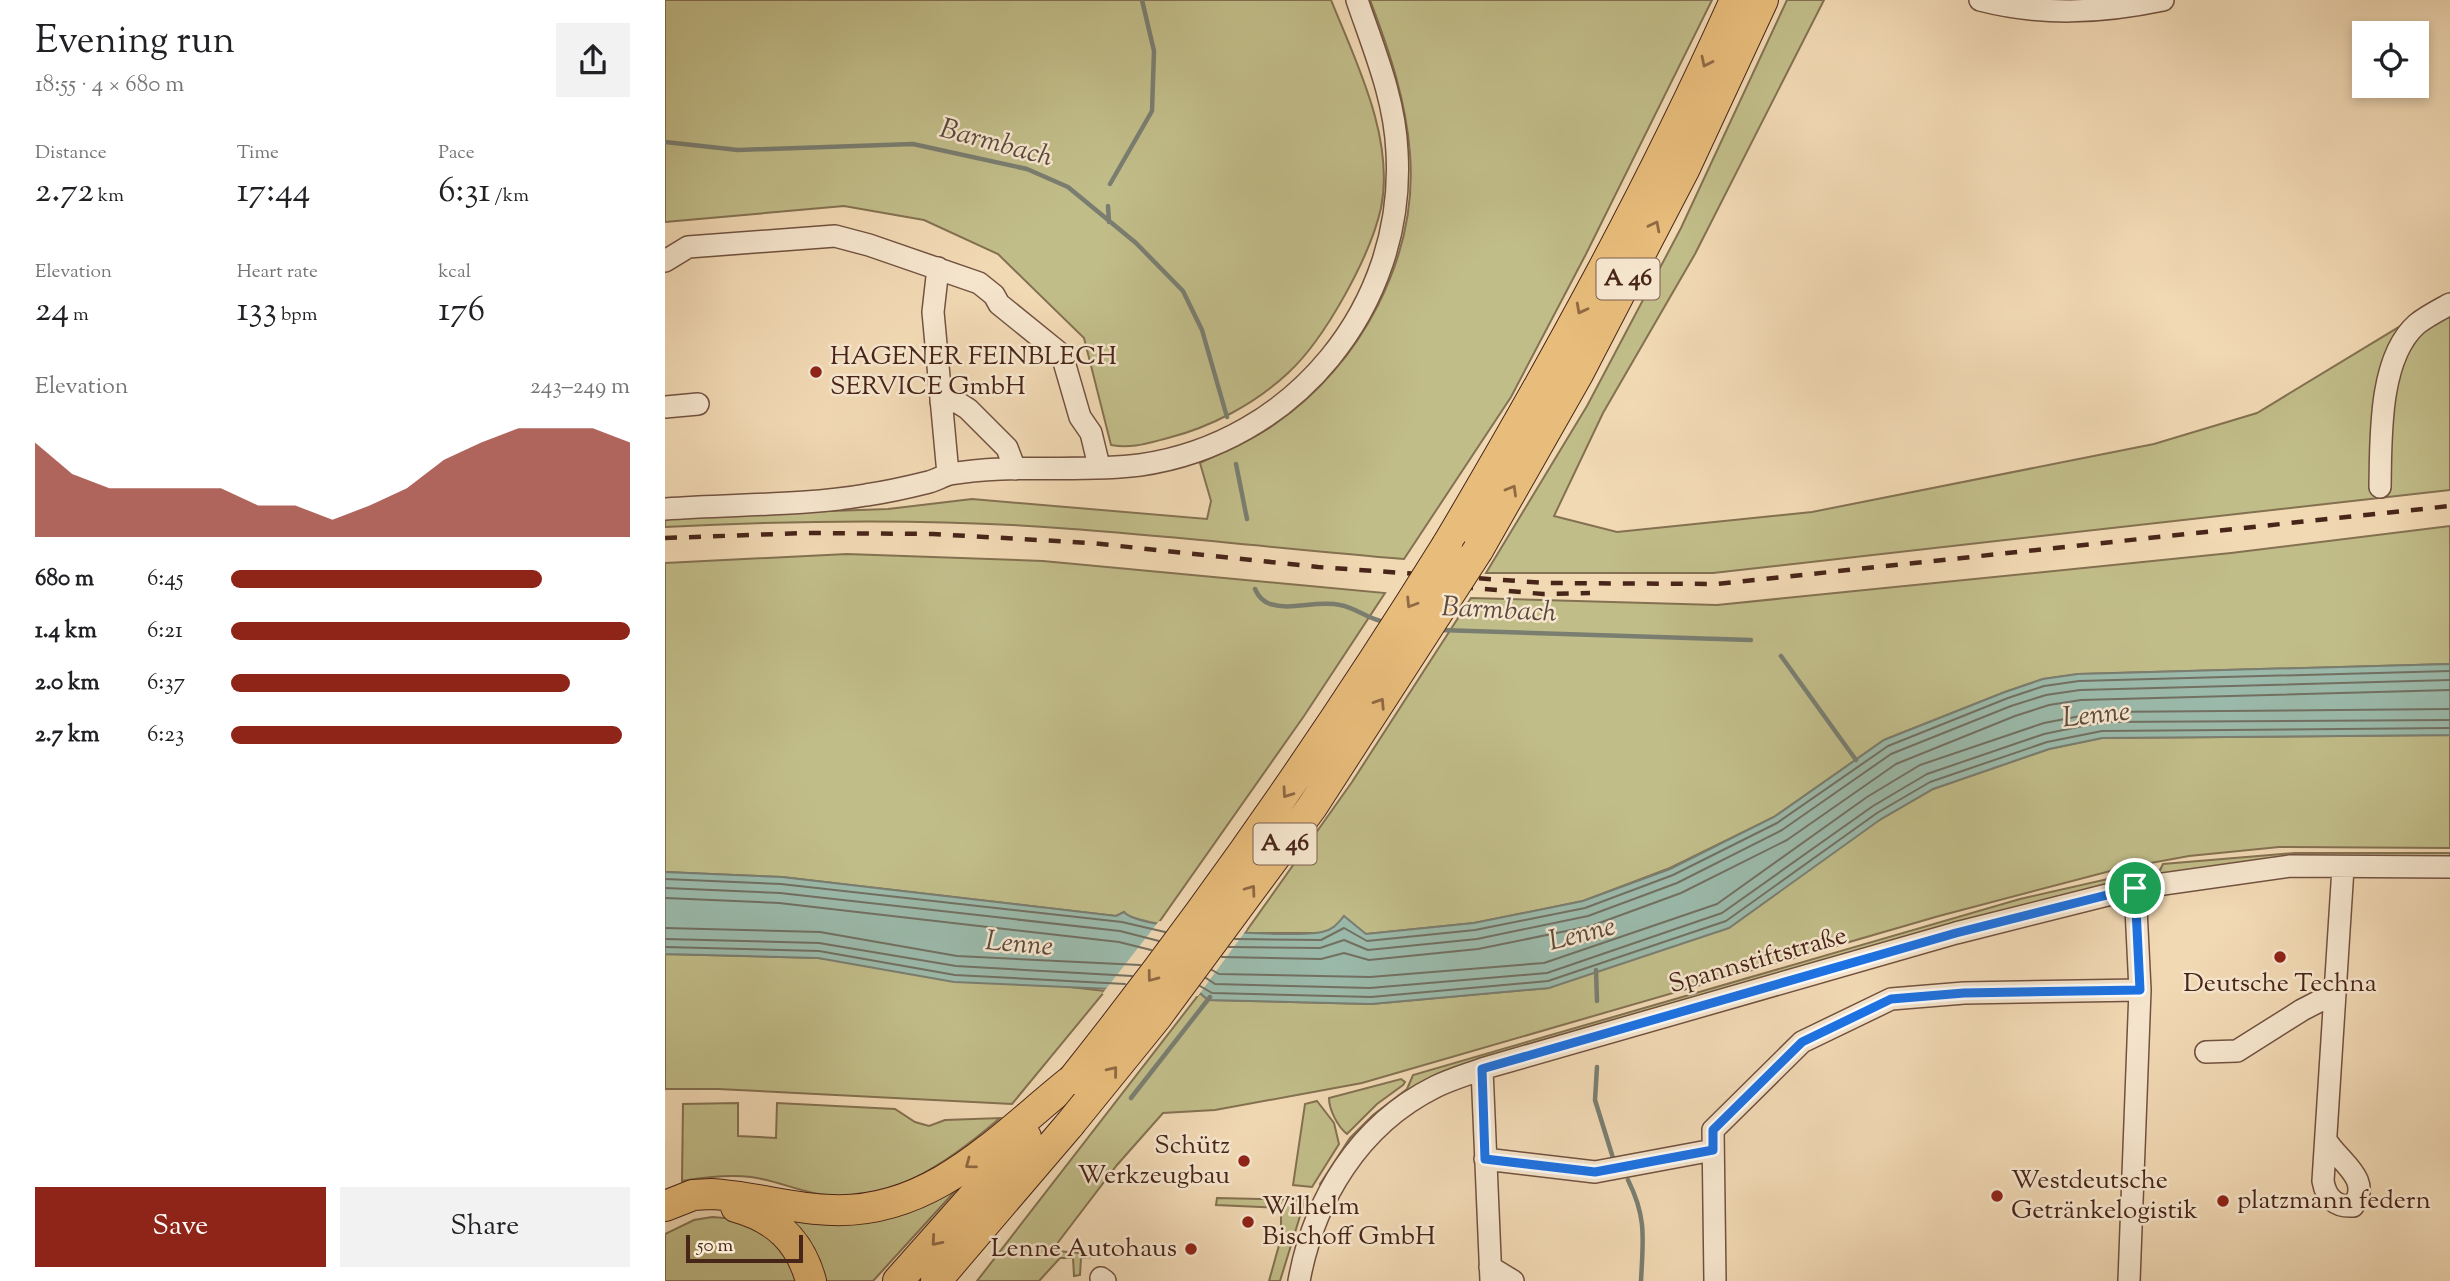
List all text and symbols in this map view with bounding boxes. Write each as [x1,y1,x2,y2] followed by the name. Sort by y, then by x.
[35,16,235,70] text: Evening run
[2352,21,2429,98] map controls
[2352,21,2429,98] button: locate
[556,23,630,97] button: share
[1700,55,1714,67] one-way arrow
[35,69,184,102] text: 18:55 · 4 × 680 m
[935,110,1057,178] water label: Barmbach
[35,140,107,167] text: Distance
[237,140,279,167] text: Time
[438,140,475,167] text: Pace
[35,167,94,218] text: 2.72
[237,167,310,218] text: 17:44
[438,167,491,218] text: 6:31
[94,183,124,210] text: km
[491,183,529,210] text: /km
[1647,221,1661,233] one-way arrow
[1597,258,1660,300] road number: A 46
[35,259,112,286] text: Elevation
[237,259,318,286] text: Heart rate
[438,259,471,286] text: kcal
[35,286,69,337] text: 24
[237,286,277,337] text: 133
[438,286,485,337] text: 176
[1576,301,1590,314] one-way arrow
[69,302,89,329] text: m
[277,302,317,329] text: bpm
[830,339,1117,406] place label: HAGENER FEINBLECH SERVICE GmbH
[808,364,824,380] marker: HAGENER FEINBLECH SERVICE GmbH
[35,371,128,404] text: Elevation
[530,371,630,404] text: 243–249 m
[1504,485,1517,498] one-way arrow
[35,563,94,596] text: 680 m
[147,563,184,596] text: 6:45
[1441,588,1558,634] water label: Barmbach
[1406,595,1419,608] one-way arrow
[35,615,97,648] text: 1.4 km
[147,615,183,648] text: 6:21
[35,667,100,700] text: 2.0 km
[147,667,185,700] text: 6:37
[2060,693,2132,739] water label: Lenne
[1372,698,1385,711] one-way arrow
[35,719,100,752] text: 2.7 km
[147,719,184,752] text: 6:23
[1283,785,1295,798] one-way arrow
[1253,824,1317,864] road number: A 46
[2105,858,2165,918] pin
[2116,869,2154,907] icon: arrive
[1243,885,1256,898] one-way arrow
[1544,907,1620,963] water label: Lenne
[1665,918,1851,1004] street label: Spannstiftstraße
[983,922,1055,968] water label: Lenne
[2272,949,2288,965] marker: Deutsche Techna
[2183,966,2377,1003] place label: Deutsche Techna
[1148,969,1161,982] one-way arrow
[1105,1066,1118,1078] one-way arrow
[1078,1128,1230,1195] place label: Schütz Werkzeugbau
[1236,1153,1252,1169] marker: Schütz Werkzeugbau
[965,1156,978,1169] one-way arrow
[2011,1163,2198,1230] place label: Westdeutsche Getränkelogistik
[2237,1183,2431,1220] place label: platzmann federn
[35,1187,326,1267] button: Save
[340,1187,630,1267] button: Share
[1989,1188,2005,1204] marker: Westdeutsche Getränkelogistik
[1262,1189,1436,1256] place label: Wilhelm Bischoff GmbH
[2215,1193,2231,1209] marker: platzmann federn
[1240,1214,1256,1230] marker: Wilhelm Bischoff GmbH
[991,1231,1177,1268] place label: Lenne Autohaus
[686,1232,803,1264] scale bar
[932,1232,944,1245] one-way arrow
[697,1233,733,1260] text: 50 m
[1183,1241,1199,1257] marker: Lenne Autohaus

